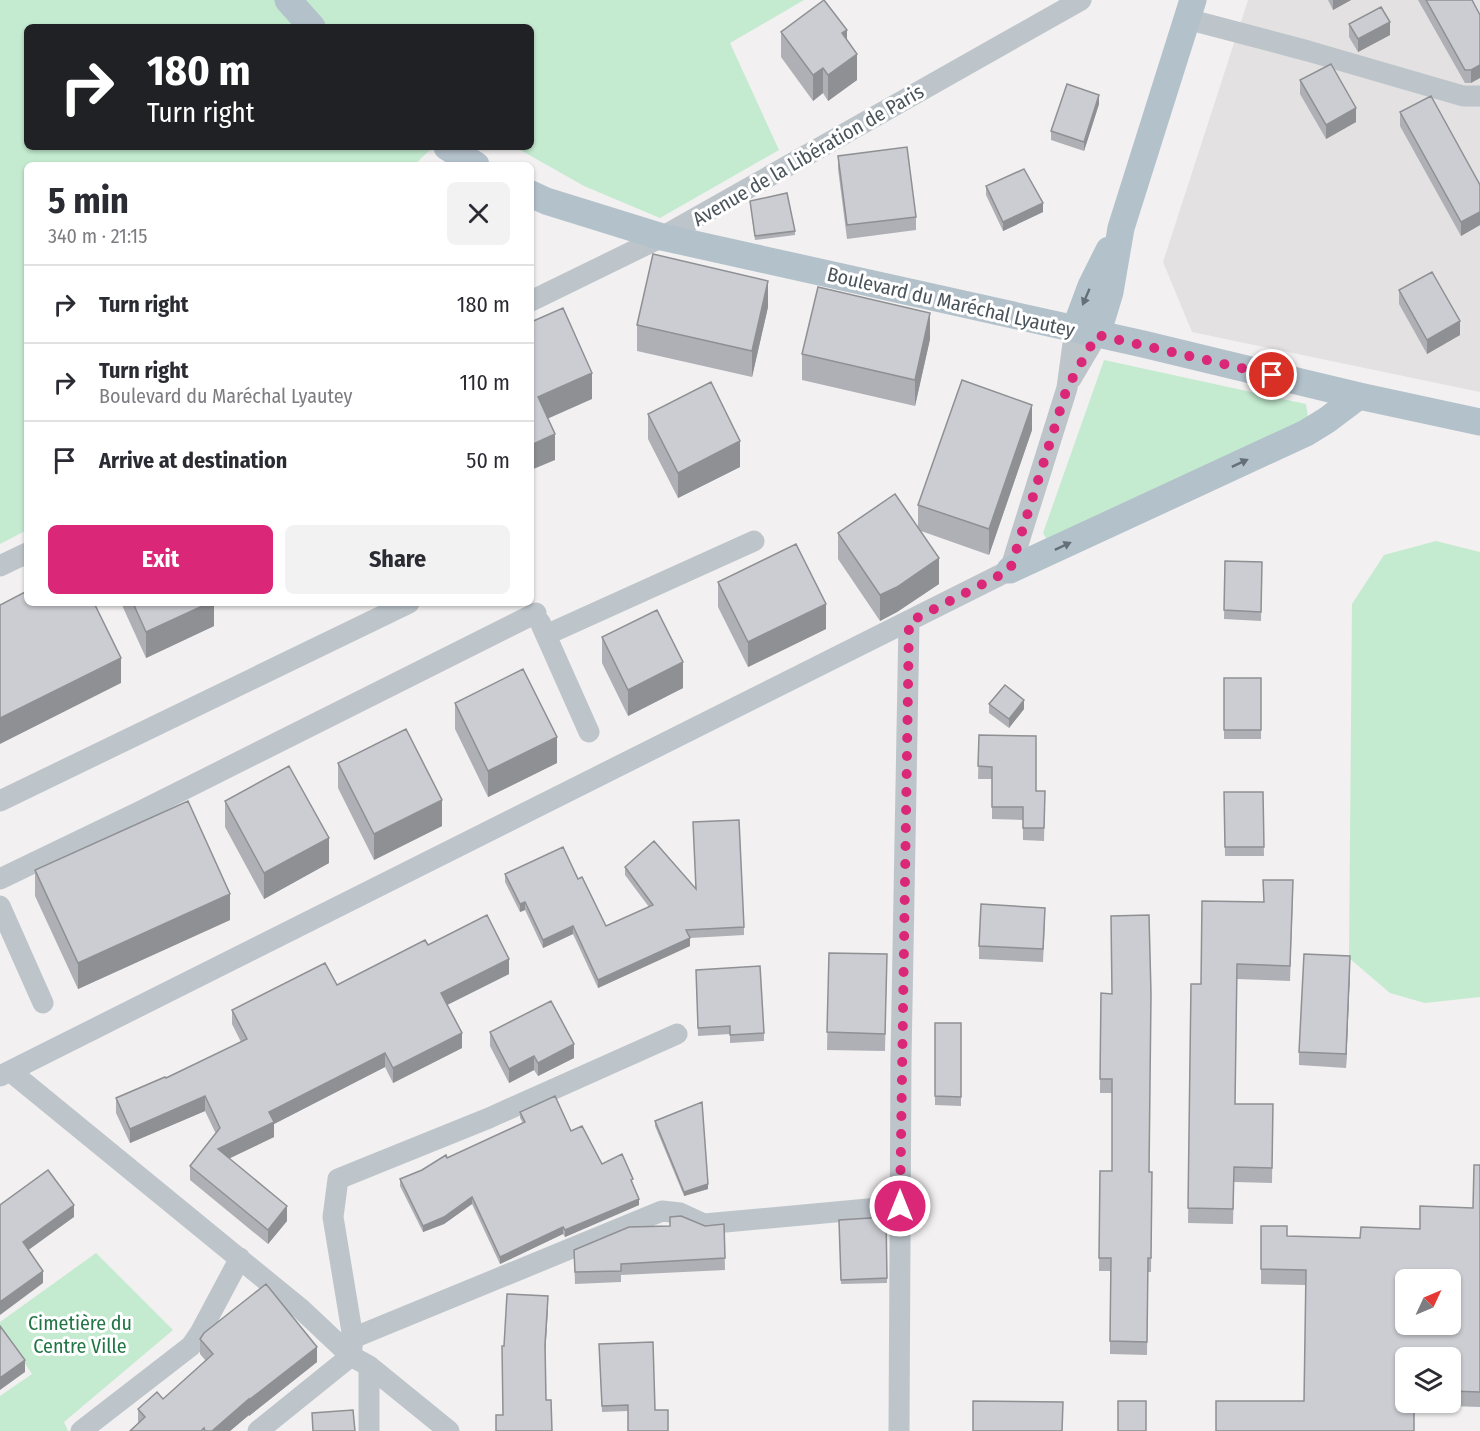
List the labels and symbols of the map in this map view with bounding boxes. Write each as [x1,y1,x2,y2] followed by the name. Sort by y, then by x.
[688,79,928,231] street label: Avenue de la Libération de Paris
[825,262,1077,342] street label: Boulevard du Maréchal Lyautey
[1081,288,1091,306] one-way arrow
[1246,349,1297,400] pin
[1231,459,1248,468] one-way arrow
[1054,541,1071,550] one-way arrow
[868,1174,932,1238] position arrow
[1395,1269,1461,1335] north arrow
[28,1311,132,1358] park label: Cimetière du Centre Ville

